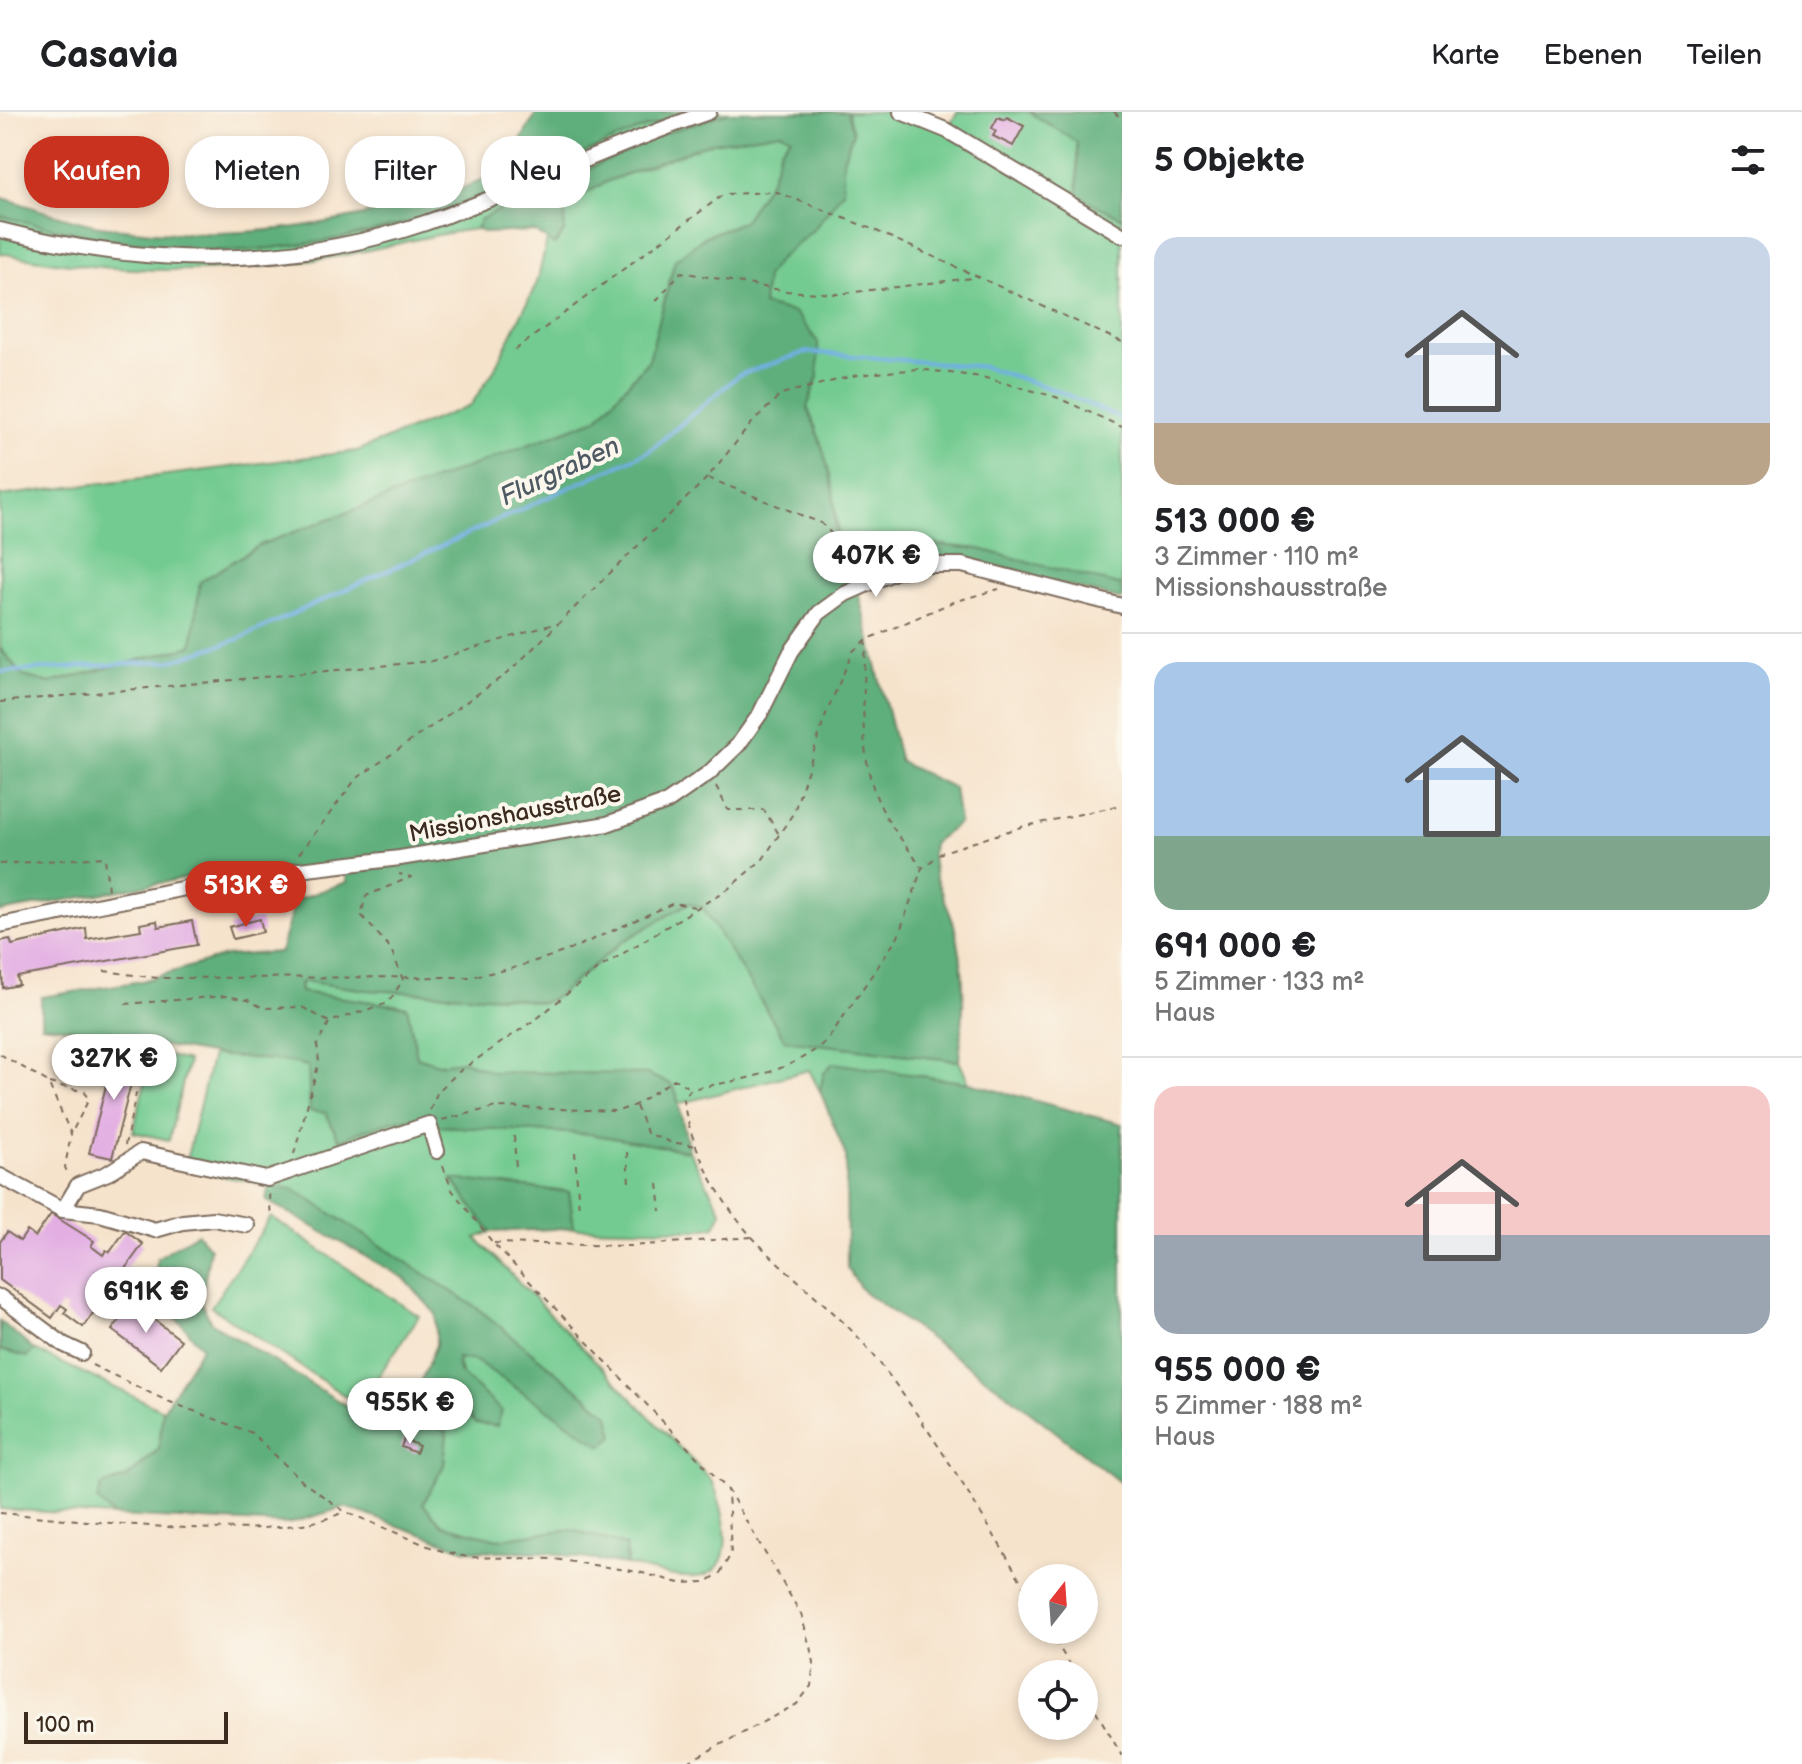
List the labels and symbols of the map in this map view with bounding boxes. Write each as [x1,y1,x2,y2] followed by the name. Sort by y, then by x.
[495,431,625,513] water label: Flurgraben
[811,531,941,599] pin: 407K €
[406,779,624,849] street label: Missionshausstraße
[181,861,311,929] pin: 513K €
[49,1034,179,1102] pin: 327K €
[81,1267,211,1335] pin: 691K €
[345,1378,475,1446] pin: 955K €
[1018,1564,1098,1644] north arrow
[24,1708,228,1744] scale bar

